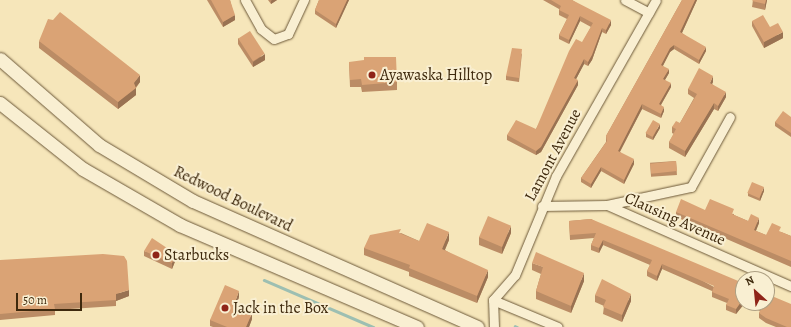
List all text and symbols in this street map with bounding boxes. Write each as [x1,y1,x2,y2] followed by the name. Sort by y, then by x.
[380,65,492,85] place label: Ayawaska Hilltop
[367,70,377,80] marker: Ayawaska Hilltop
[521,106,585,204] street label: Lamont Avenue
[170,162,296,236] street label: Redwood Boulevard
[622,188,728,250] street label: Clausing Avenue
[164,245,229,265] place label: Starbucks
[151,250,161,260] marker: Starbucks
[735,271,775,311] north arrow
[743,272,757,289] text: N
[18,285,84,311] scale bar
[23,292,47,308] text: 50 m
[233,298,328,318] place label: Jack in the Box
[220,303,230,313] marker: Jack in the Box

